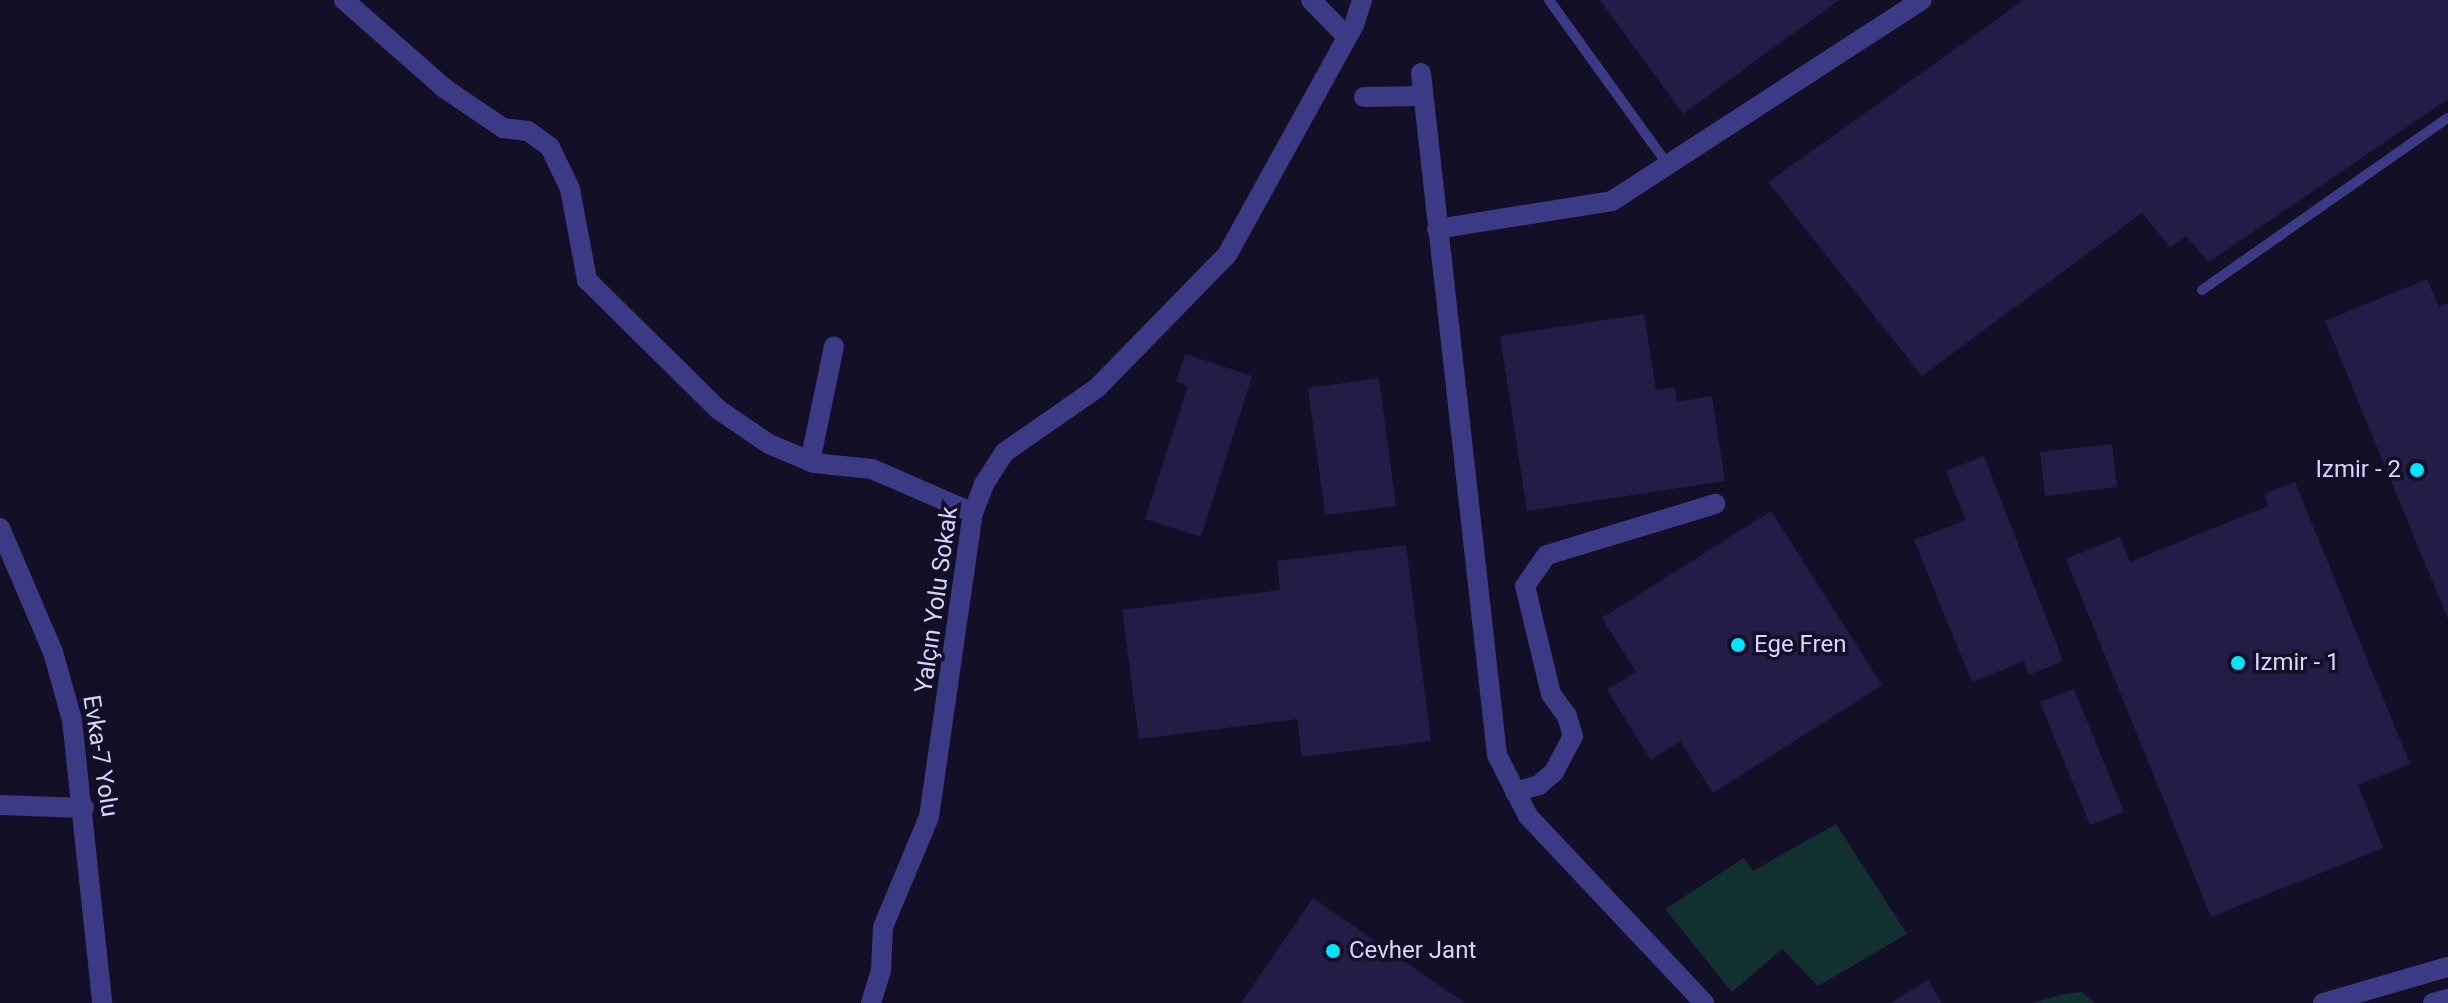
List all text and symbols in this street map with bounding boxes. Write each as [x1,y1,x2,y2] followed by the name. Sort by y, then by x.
[2316,456,2401,484] place label: Izmir - 2
[2408,461,2426,479] marker: Izmir - 2
[910,505,964,695] street label: Yalçın Yolu Sokak
[1754,631,1846,659] place label: Ege Fren
[1729,636,1747,654] marker: Ege Fren
[2254,649,2339,677] place label: Izmir - 1
[2229,654,2247,672] marker: Izmir - 1
[76,693,124,819] street label: Evka-7 Yolu
[1349,937,1476,965] place label: Cevher Jant
[1324,942,1342,960] marker: Cevher Jant

